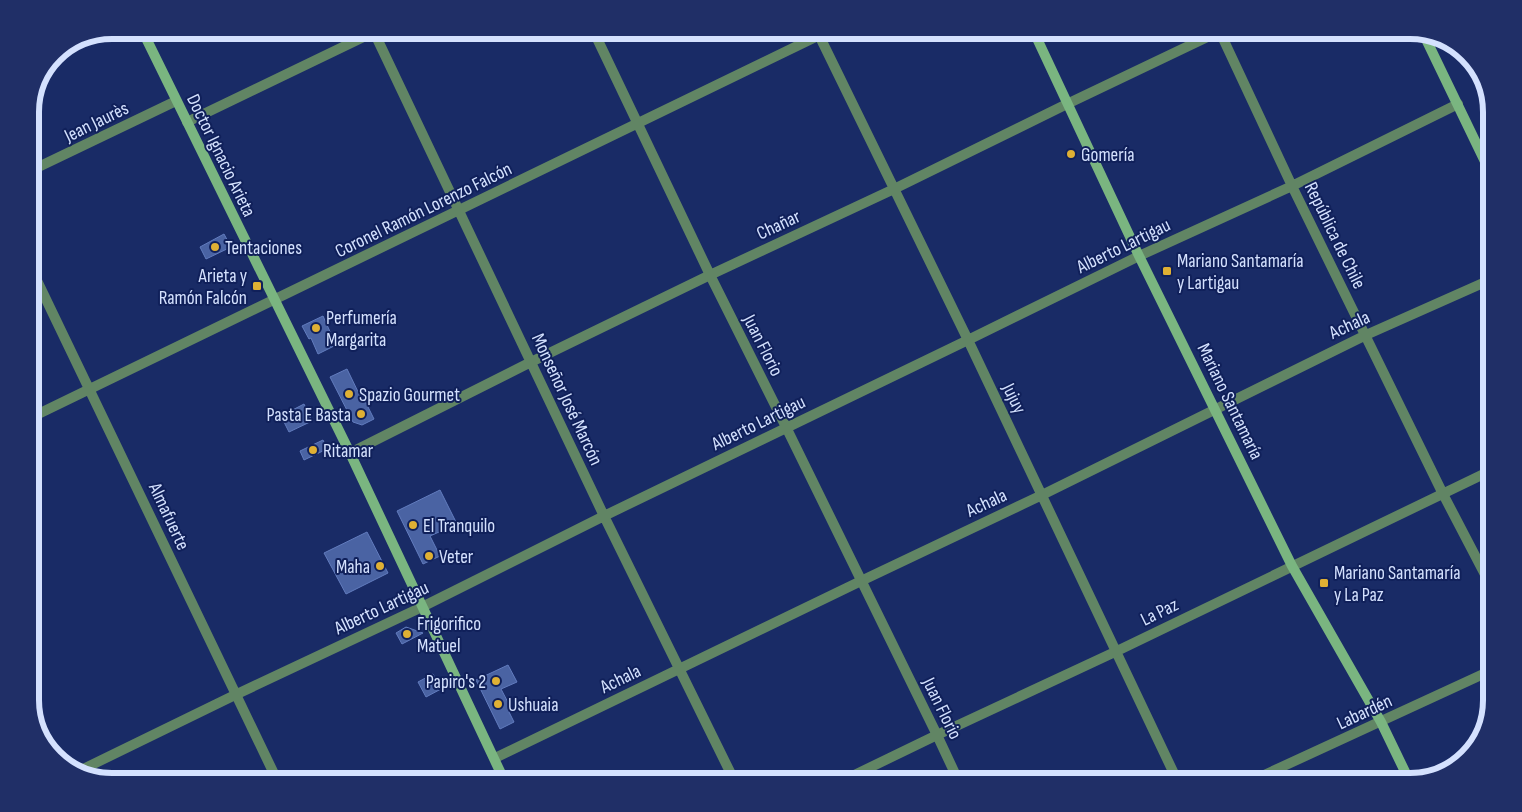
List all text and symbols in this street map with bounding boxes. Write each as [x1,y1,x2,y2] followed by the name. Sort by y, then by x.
[181,91,260,221] street label: Doctor Ignacio Arieta
[60,97,133,148] street label: Jean Jaurès
[1081,144,1135,167] place label: Gomería
[1065,148,1077,160] marker: Gomería
[332,158,516,263] street label: Coronel Ramón Lorenzo Falcón
[1299,179,1370,293] street label: República de Chile
[753,205,805,245] street label: Chañar
[1072,214,1174,279] street label: Alberto Lartigau
[225,237,302,260] place label: Tentaciones
[209,241,221,253] marker: Tentaciones
[1177,250,1303,295] place label: Mariano Santamaría y Lartigau
[159,265,248,310] place label: Arieta y Ramón Falcón
[1161,265,1173,277] marker: Mariano Santamaría y Lartigau
[251,280,263,292] marker: Arieta y Ramón Falcón
[1325,306,1374,345] street label: Achala
[326,307,397,352] place label: Perfumería Margarita
[737,310,788,380] street label: Juan Florio
[310,322,322,334] marker: Perfumería Margarita
[526,330,607,469] street label: Monseñor José Marcón
[1192,340,1268,464] street label: Mariano Santamaría
[996,379,1031,418] street label: Jujuy
[359,384,460,407] place label: Spazio Gourmet
[343,388,355,400] marker: Spazio Gourmet
[707,391,809,456] street label: Alberto Lartigau
[267,404,351,427] place label: Pasta E Basta
[355,408,367,420] marker: Pasta E Basta
[323,440,374,463] place label: Ritamar
[307,444,319,456] marker: Ritamar
[143,478,194,554] street label: Almafuerte
[962,484,1011,523] street label: Achala
[423,515,495,538] place label: El Tranquilo
[407,519,419,531] marker: El Tranquilo
[439,546,474,569] place label: Veter
[423,550,435,562] marker: Veter
[336,556,370,579] place label: Maha
[374,560,386,572] marker: Maha
[1334,562,1460,607] place label: Mariano Santamaría y La Paz
[330,576,433,641] street label: Alberto Lartigau
[1318,577,1330,589] marker: Mariano Santamaría y La Paz
[1137,593,1183,631] street label: La Paz
[417,613,481,658] place label: Frigorifico Matuel
[401,628,413,640] marker: Frigorifico Matuel
[596,660,645,699] street label: Achala
[426,671,486,694] place label: Papiro's 2
[916,673,966,743] street label: Juan Florio
[490,675,502,687] marker: Papiro's 2
[1333,690,1396,735] street label: Labardén
[508,694,558,717] place label: Ushuaia
[492,698,504,710] marker: Ushuaia

